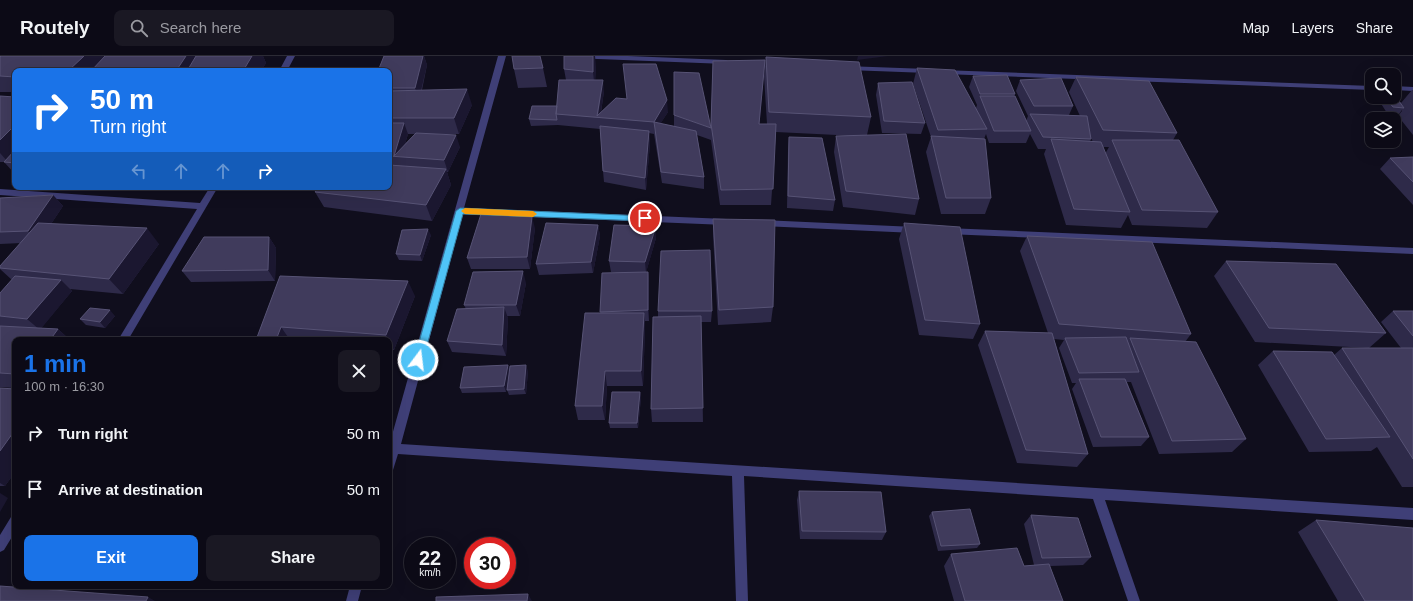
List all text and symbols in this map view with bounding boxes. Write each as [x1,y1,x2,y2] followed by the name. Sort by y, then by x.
[114,10,394,46] search box
[20,17,90,38] text: Routely
[128,17,150,39] icon: search
[160,19,241,36] text: Search here
[1242,20,1270,36] text: Map
[1292,20,1334,36] text: Layers
[1356,20,1393,36] text: Share
[1365,68,1401,148] map controls
[1365,68,1401,104] button: search
[24,84,76,136] icon: right
[90,84,154,115] text: 50 m
[1365,112,1401,148] button: layers
[90,117,166,137] text: Turn right
[128,160,150,182] icon: left
[170,160,192,182] icon: ahead
[212,160,234,182] icon: ahead
[254,160,276,182] icon: right
[628,201,662,235] pin
[634,207,656,229] icon: arrive
[397,339,439,381] position arrow
[24,350,87,377] text: 1 min
[338,350,380,392] button: close
[24,379,104,394] text: 100 m · 16:30
[24,422,46,444] icon: right
[58,425,128,442] text: Turn right
[347,425,380,442] text: 50 m
[24,478,46,500] icon: arrive
[58,481,203,498] text: Arrive at destination
[347,481,380,498] text: 50 m
[24,535,198,581] button: Exit
[206,535,380,581] button: Share
[464,537,516,589] speed limit sign: 30
[419,547,441,569] text: 22
[419,567,441,578] text: km/h

